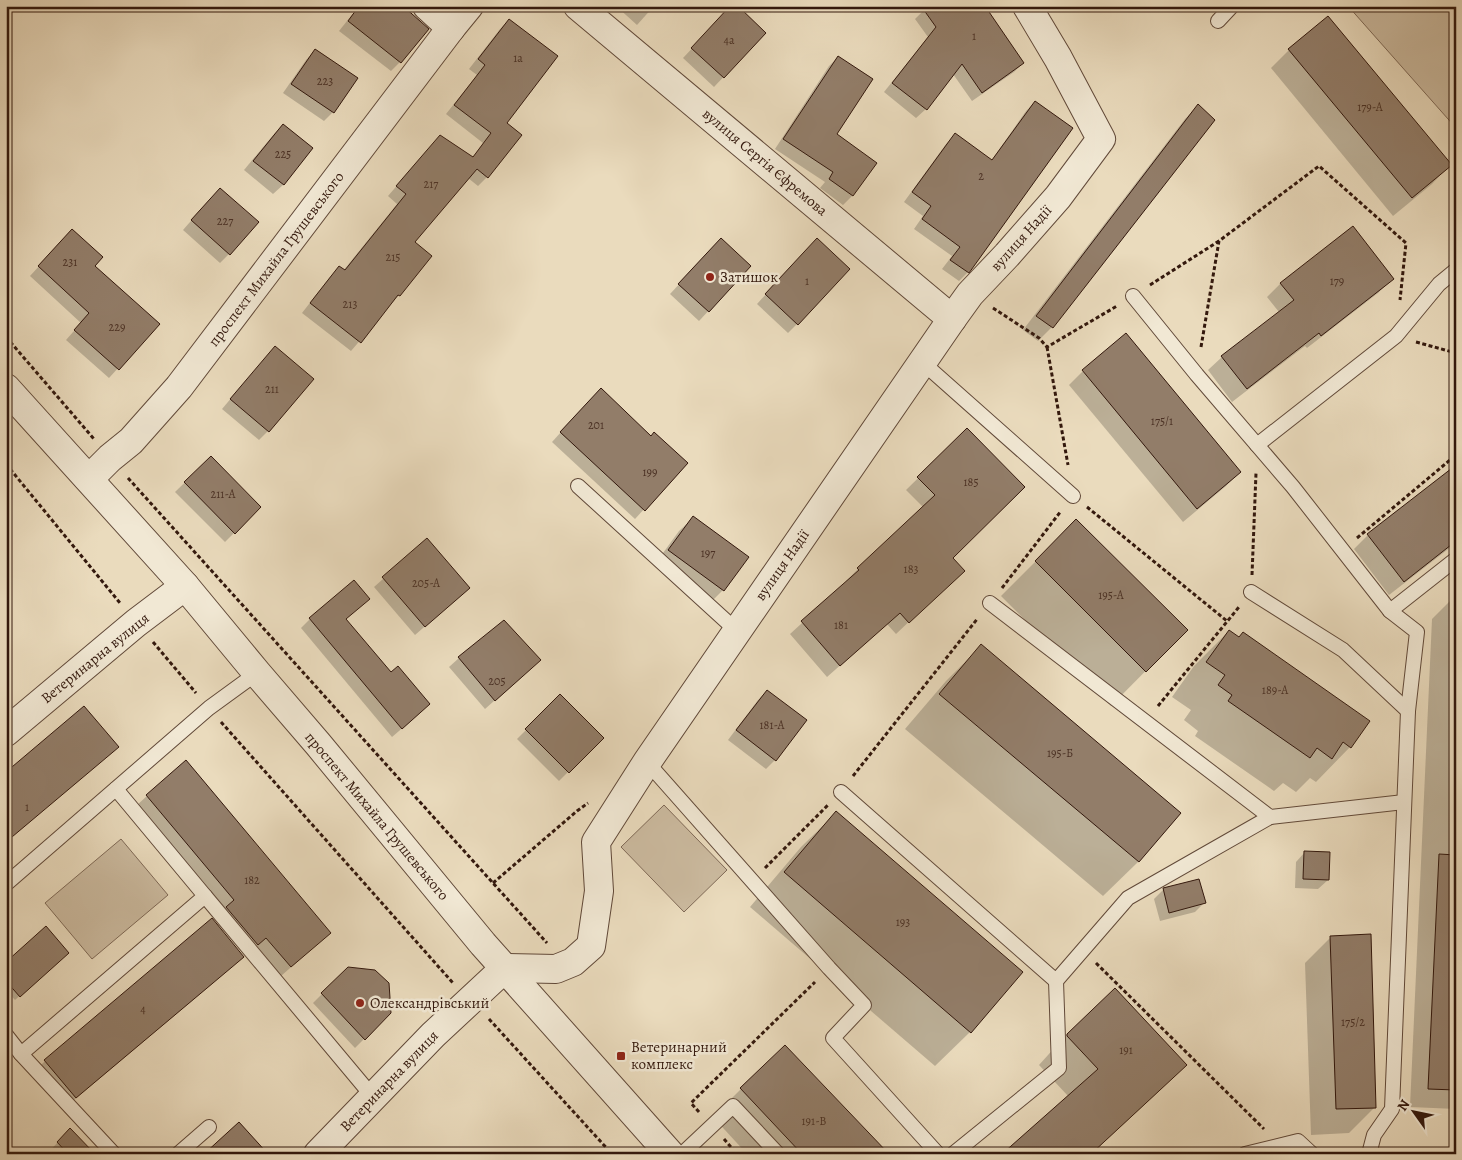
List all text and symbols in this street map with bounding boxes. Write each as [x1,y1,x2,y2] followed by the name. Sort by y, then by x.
[972,28,976,44] house number: 1
[724,32,735,48] house number: 4а
[513,50,523,66] house number: 1а
[317,73,333,89] house number: 223
[1357,99,1384,115] house number: 179-А
[698,104,832,220] street label: вулиця Сергія Єфремова
[275,146,291,162] house number: 225
[204,167,348,351] street label: проспект Михайла Грушевського
[978,168,984,184] house number: 2
[424,176,439,192] house number: 217
[986,201,1056,275] street label: вулиця Надії
[217,213,234,229] house number: 227
[386,249,400,265] house number: 215
[63,254,77,270] house number: 231
[720,267,778,287] place label: Затишок
[704,271,716,283] marker: Затишок
[805,273,809,289] house number: 1
[1330,273,1344,289] house number: 179
[343,296,357,312] house number: 213
[109,319,125,335] house number: 229
[265,381,279,397] house number: 211
[1151,413,1173,429] house number: 175/1
[588,417,604,433] house number: 201
[642,464,658,480] house number: 199
[963,474,979,490] house number: 185
[211,486,236,502] house number: 211-А
[750,525,814,605] street label: вулиця Надії
[701,545,716,561] house number: 197
[904,561,918,577] house number: 183
[412,575,441,591] house number: 205-А
[1098,587,1125,603] house number: 195-А
[37,608,153,708] street label: Ветеринарна вулиця
[834,617,848,633] house number: 181
[488,673,506,689] house number: 205
[1262,682,1289,698] house number: 189-А
[760,717,785,733] house number: 181-А
[301,728,453,904] street label: проспект Михайла Грушевського
[1047,745,1073,761] house number: 195-Б
[25,799,29,815] house number: 1
[244,872,260,888] house number: 182
[896,914,910,930] house number: 193
[370,993,489,1013] place label: Олександрівський
[354,997,366,1009] marker: Олександрівський
[140,1001,146,1017] house number: 4
[1341,1014,1365,1030] house number: 175/2
[335,1026,443,1136] street label: Ветеринарна вулиця
[631,1037,727,1074] place label: Ветеринарний комплекс
[1119,1042,1133,1058] house number: 191
[615,1050,627,1062] marker: Ветеринарний комплекс
[1390,1088,1440,1138] north arrow
[1393,1096,1414,1115] text: N
[801,1113,827,1129] house number: 191-В

